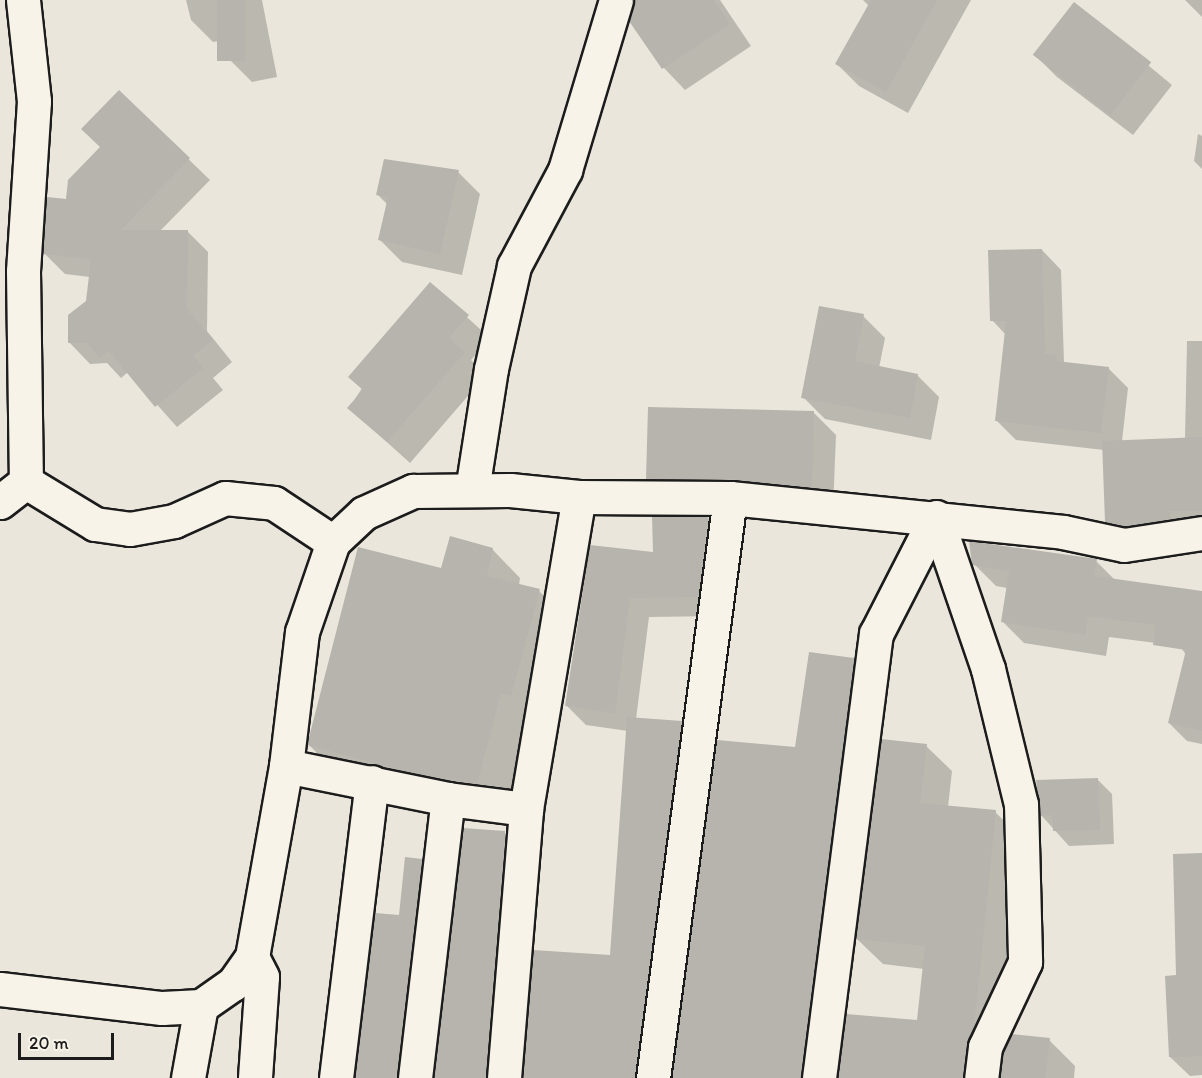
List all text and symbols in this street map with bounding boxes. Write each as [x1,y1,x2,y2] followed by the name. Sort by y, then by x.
[21,1021,117,1059] scale bar
[29,1032,69,1054] text: 20 m

